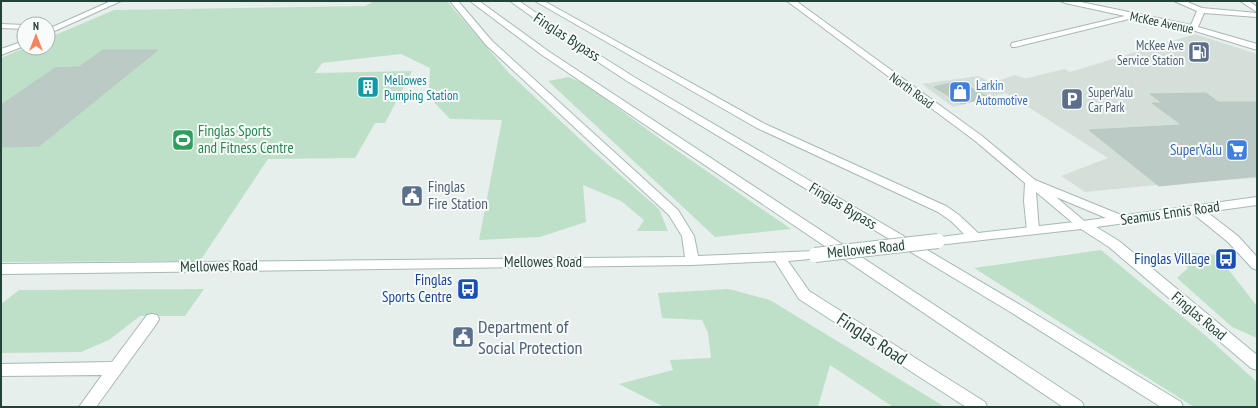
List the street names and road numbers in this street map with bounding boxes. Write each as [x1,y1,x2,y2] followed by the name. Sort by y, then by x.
[1128,7,1195,38] street label: McKee Avenue
[530,8,604,65] street label: Finglas Bypass
[886,69,937,112] street label: North Road
[806,178,881,233] street label: Finglas Bypass
[1119,196,1221,229] street label: Seamus Ennis Road
[826,235,906,262] street label: Mellowes Road
[504,252,582,271] street label: Mellowes Road
[180,255,258,276] street label: Mellowes Road
[1168,287,1231,344] street label: Finglas Road
[833,307,912,370] street label: Finglas Road

